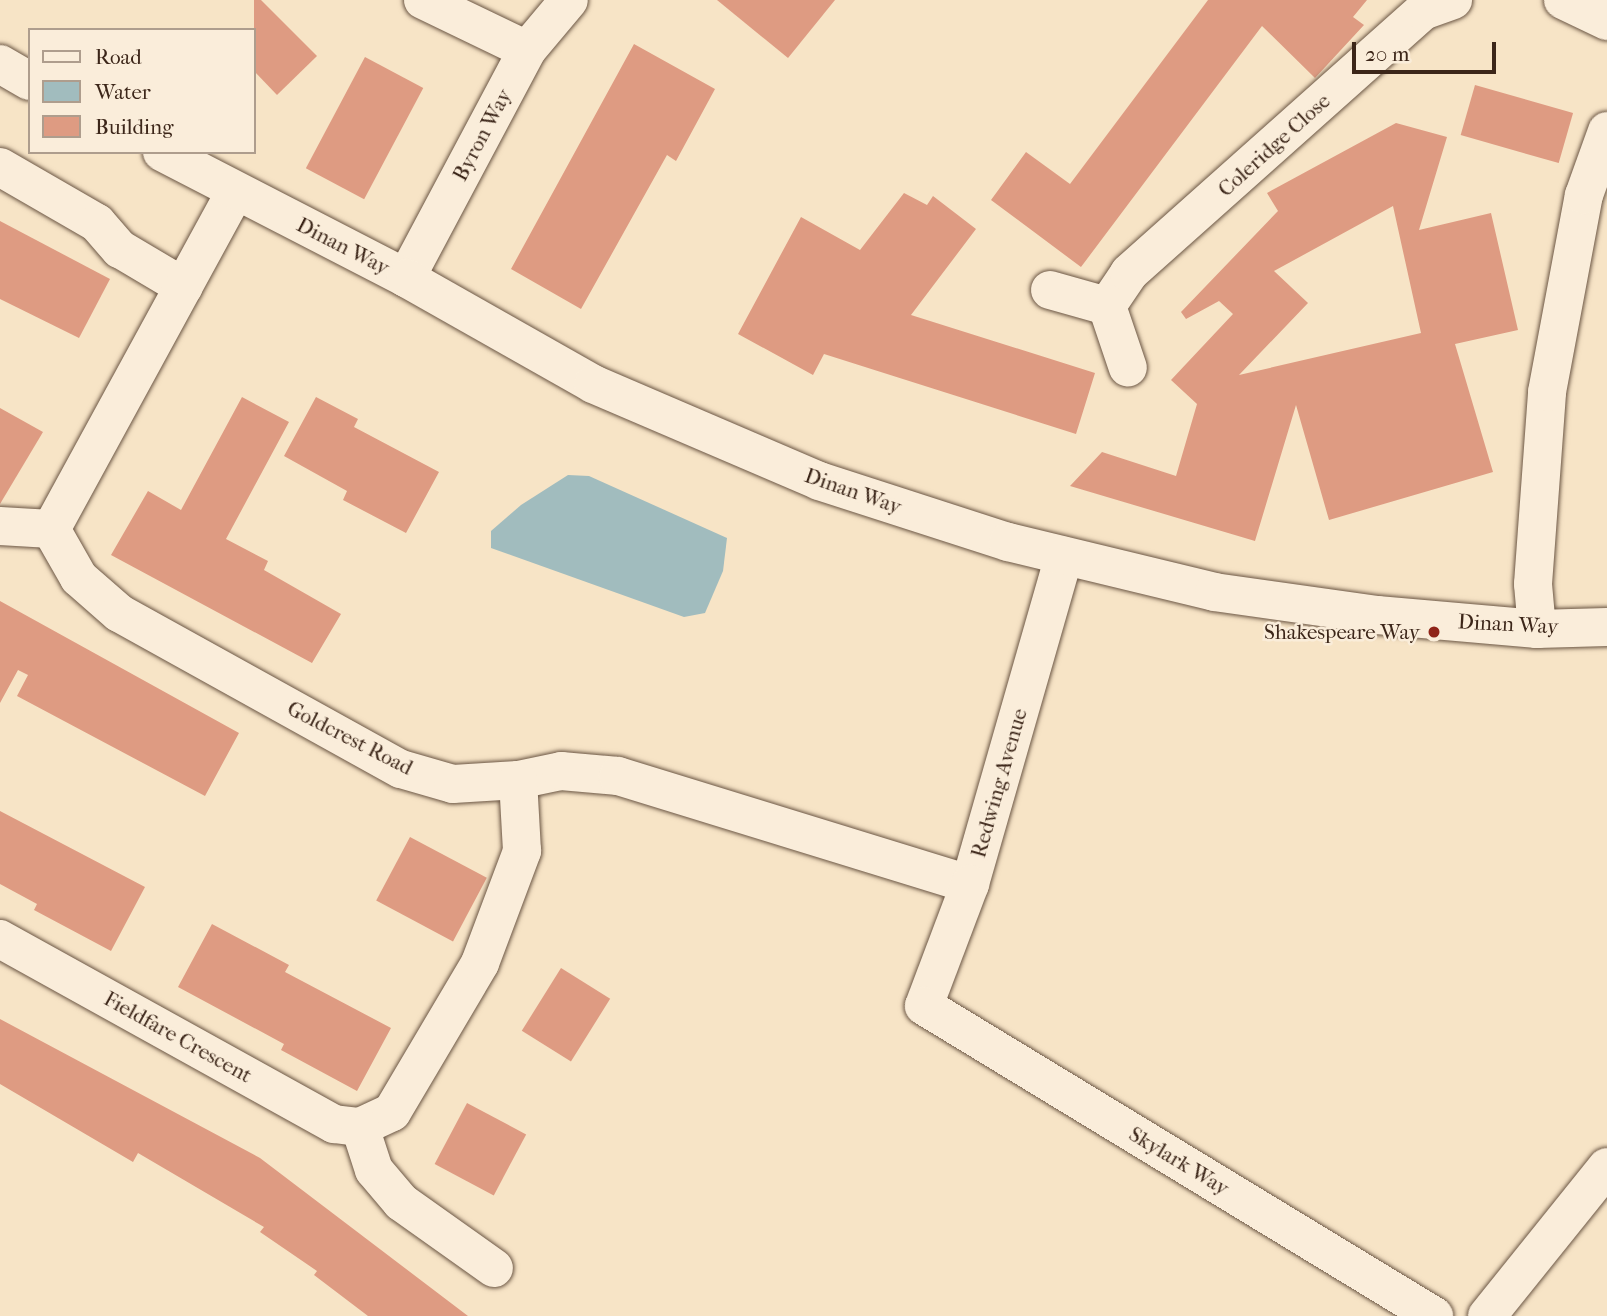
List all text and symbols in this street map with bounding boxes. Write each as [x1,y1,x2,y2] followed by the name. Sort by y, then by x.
[28,28,256,154] legend
[1355,28,1498,72] scale bar
[1365,42,1409,66] text: 20 m
[95,45,142,69] text: Road
[95,80,151,104] text: Water
[447,85,517,185] street label: Byron Way
[1213,88,1335,202] street label: Coleridge Close
[95,115,173,139] text: Building
[292,212,394,280] street label: Dinan Way
[801,463,905,519] street label: Dinan Way
[1457,609,1559,639] street label: Dinan Way
[1264,619,1420,645] place label: Shakespeare Way
[1426,624,1442,640] marker: Shakespeare Way
[283,696,417,780] street label: Goldcrest Road
[966,705,1032,861] street label: Redwing Avenue
[100,986,256,1088] street label: Fieldfare Crescent
[1124,1121,1234,1201] street label: Skylark Way

